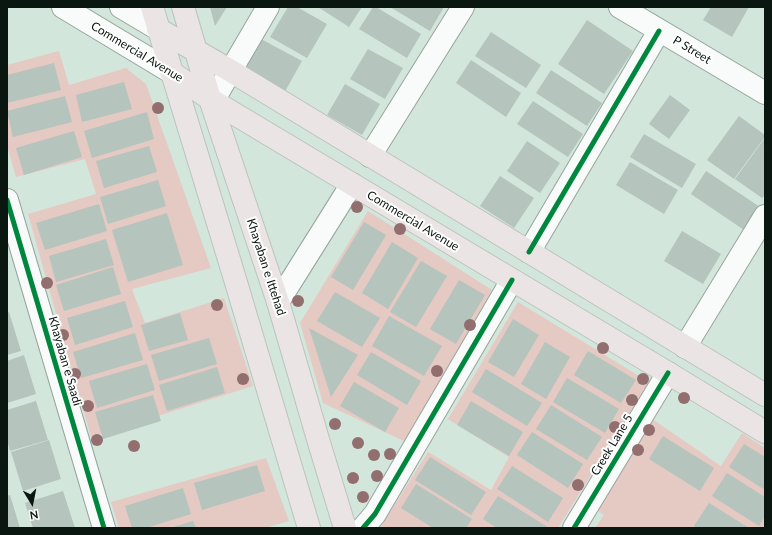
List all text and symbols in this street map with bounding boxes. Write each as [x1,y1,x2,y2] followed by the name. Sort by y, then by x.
[88,19,186,85] street label: Commercial Avenue
[670,33,714,67] street label: P Street
[364,188,462,254] street label: Commercial Avenue
[243,217,289,317] street label: Khayaban e Ittehad
[45,315,85,407] street label: Khayaban e Saadi
[588,412,636,478] street label: Creek Lane 5
[12,483,52,523] north arrow
[29,508,39,522] text: N

